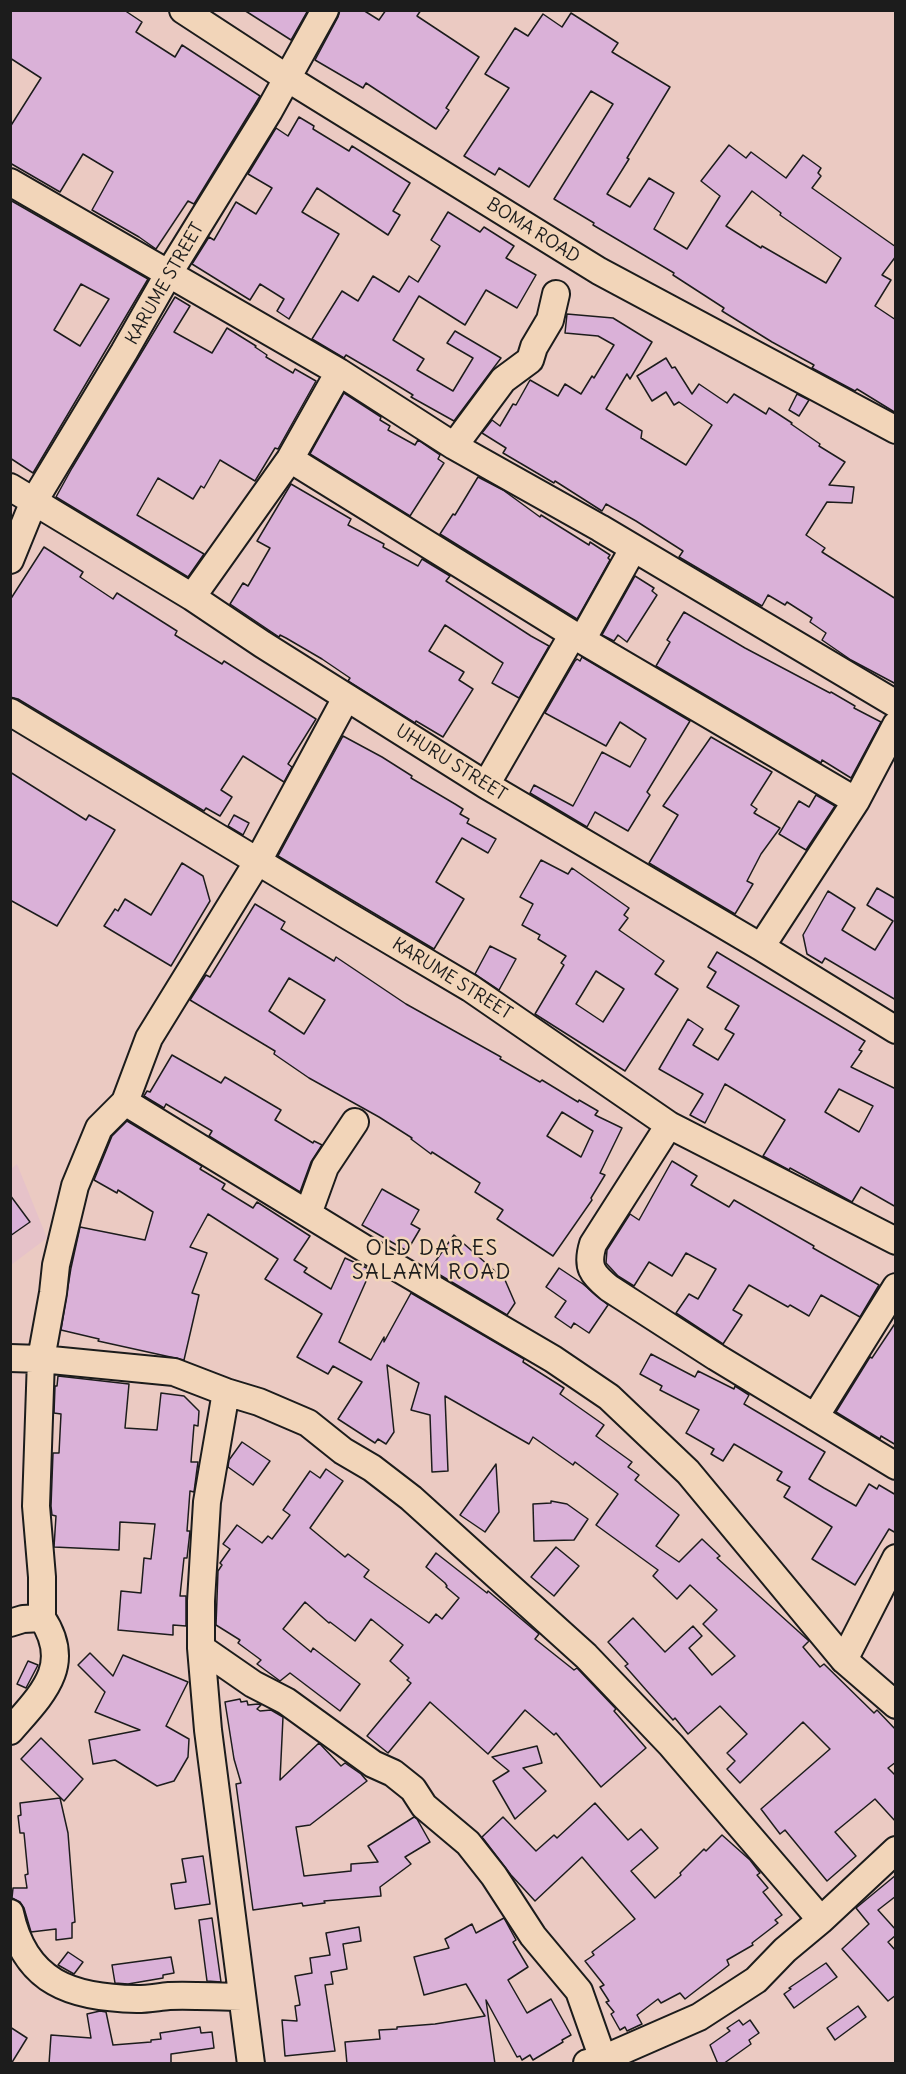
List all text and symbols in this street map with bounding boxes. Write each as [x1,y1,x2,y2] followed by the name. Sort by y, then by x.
[482,194,584,268] street label: BOMA ROAD
[121,219,209,349] street label: KARUME STREET
[391,720,511,806] street label: UHURU STREET
[388,933,516,1025] street label: KARUME STREET
[352,1236,512,1286] district label: OLD DAR ES SALAAM ROAD

